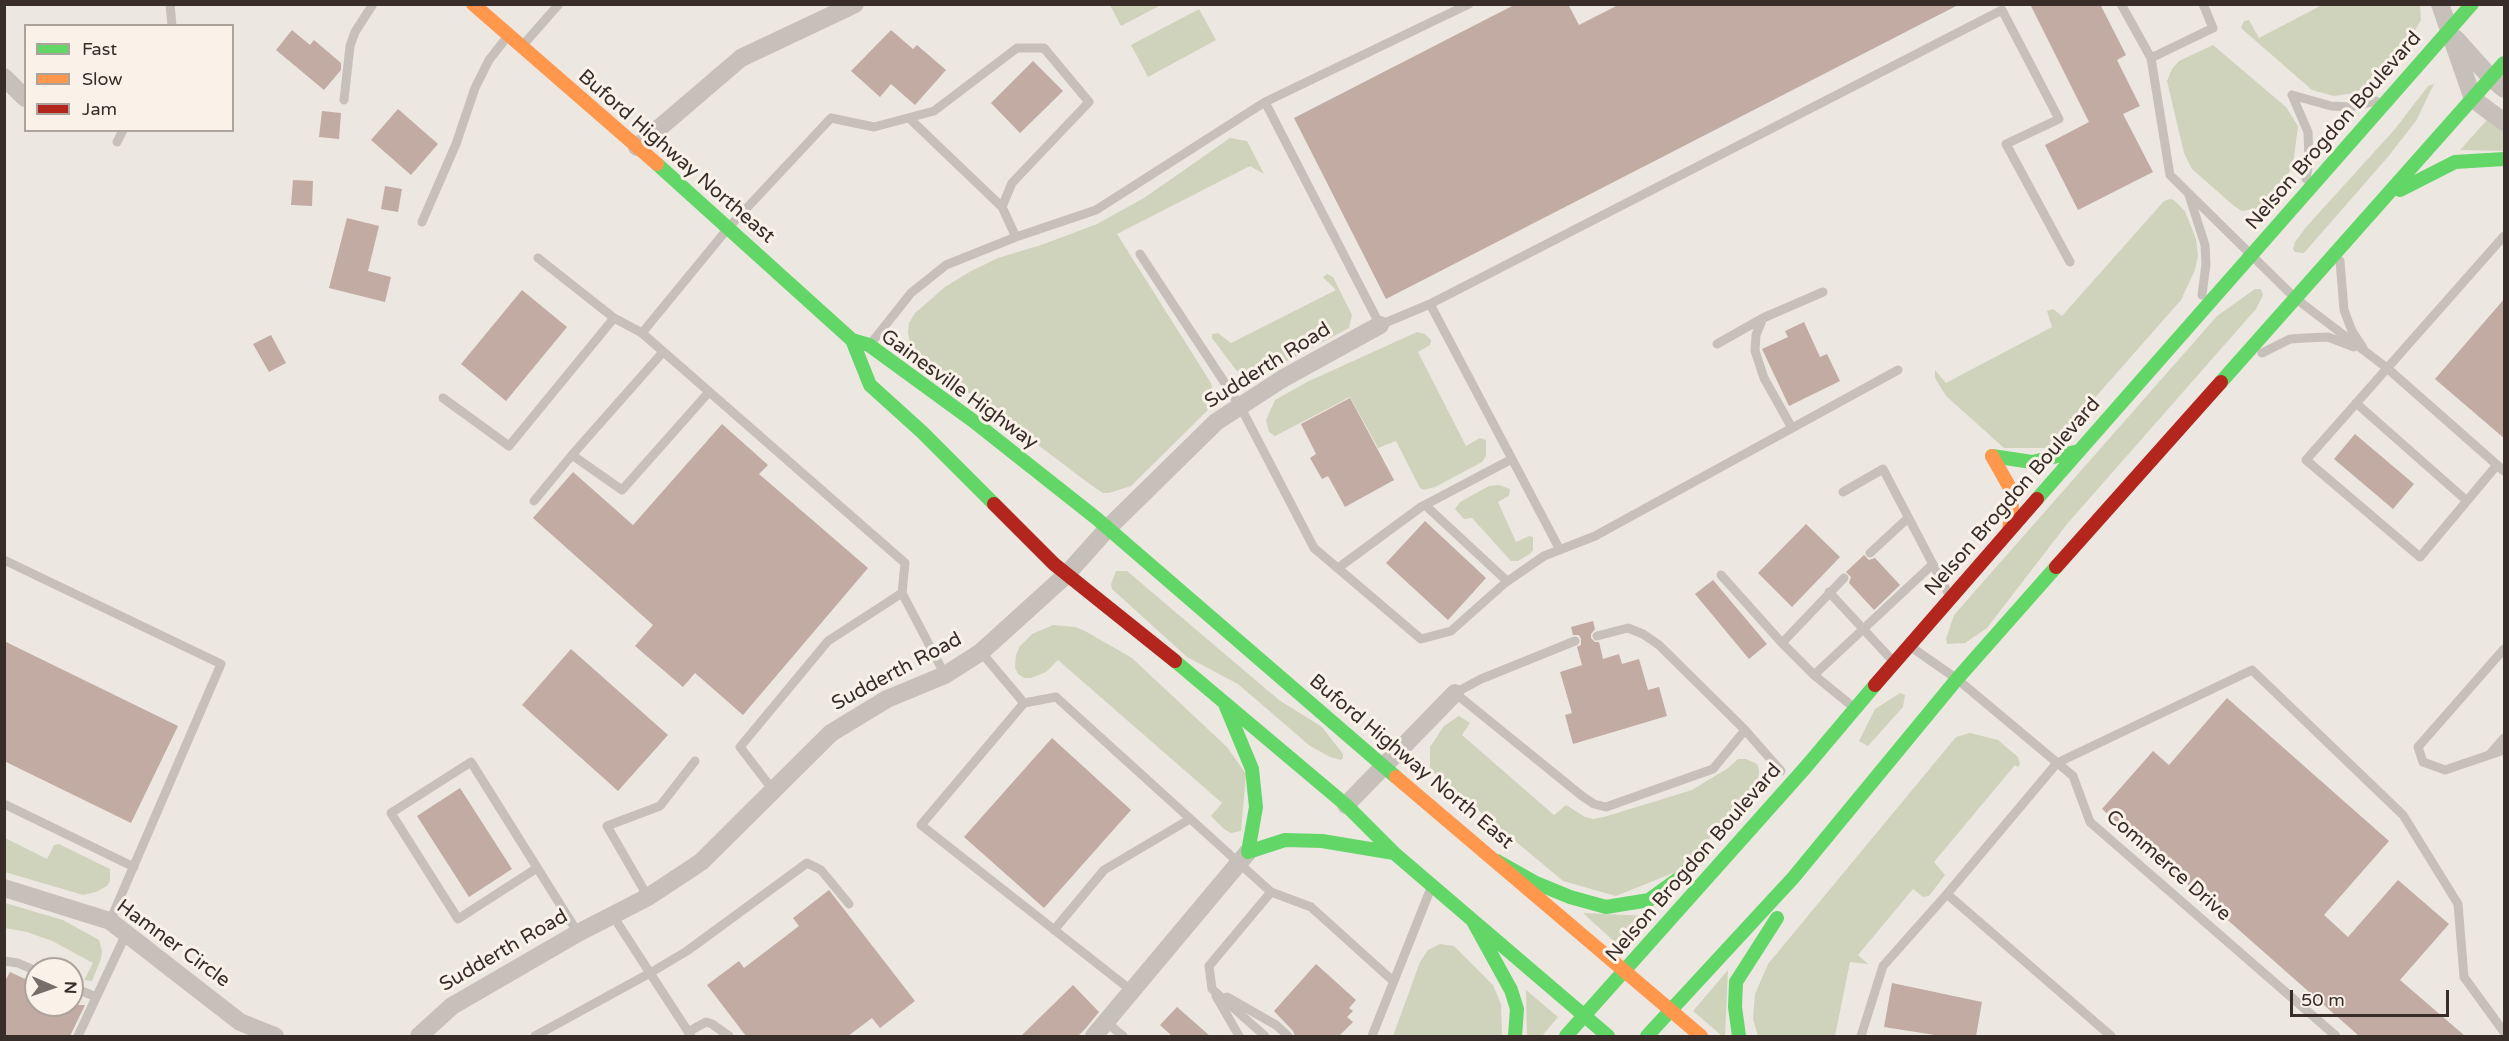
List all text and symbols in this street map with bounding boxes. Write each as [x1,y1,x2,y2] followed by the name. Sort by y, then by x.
[24,24,234,132] legend
[2241,27,2427,235] street label: Nelson Brogdon Boulevard
[82,38,117,60] text: Fast
[573,65,779,249] street label: Buford Highway Northeast
[82,68,123,90] text: Slow
[82,98,117,120] text: Jam
[1201,318,1335,414] street label: Sudderth Road
[876,325,1042,455] street label: Gainesville Highway
[1920,393,2106,601] street label: Nelson Brogdon Boulevard
[828,628,966,716] street label: Sudderth Road
[1304,670,1518,854] street label: Buford Highway North East
[1601,759,1787,967] street label: Nelson Brogdon Boulevard
[2101,805,2235,927] street label: Commerce Drive
[112,895,234,993] street label: Hamner Circle
[436,905,572,997] street label: Sudderth Road
[24,957,84,1017] north arrow
[2293,978,2452,1016] scale bar
[60,981,80,994] text: N
[2301,989,2345,1011] text: 50 m

